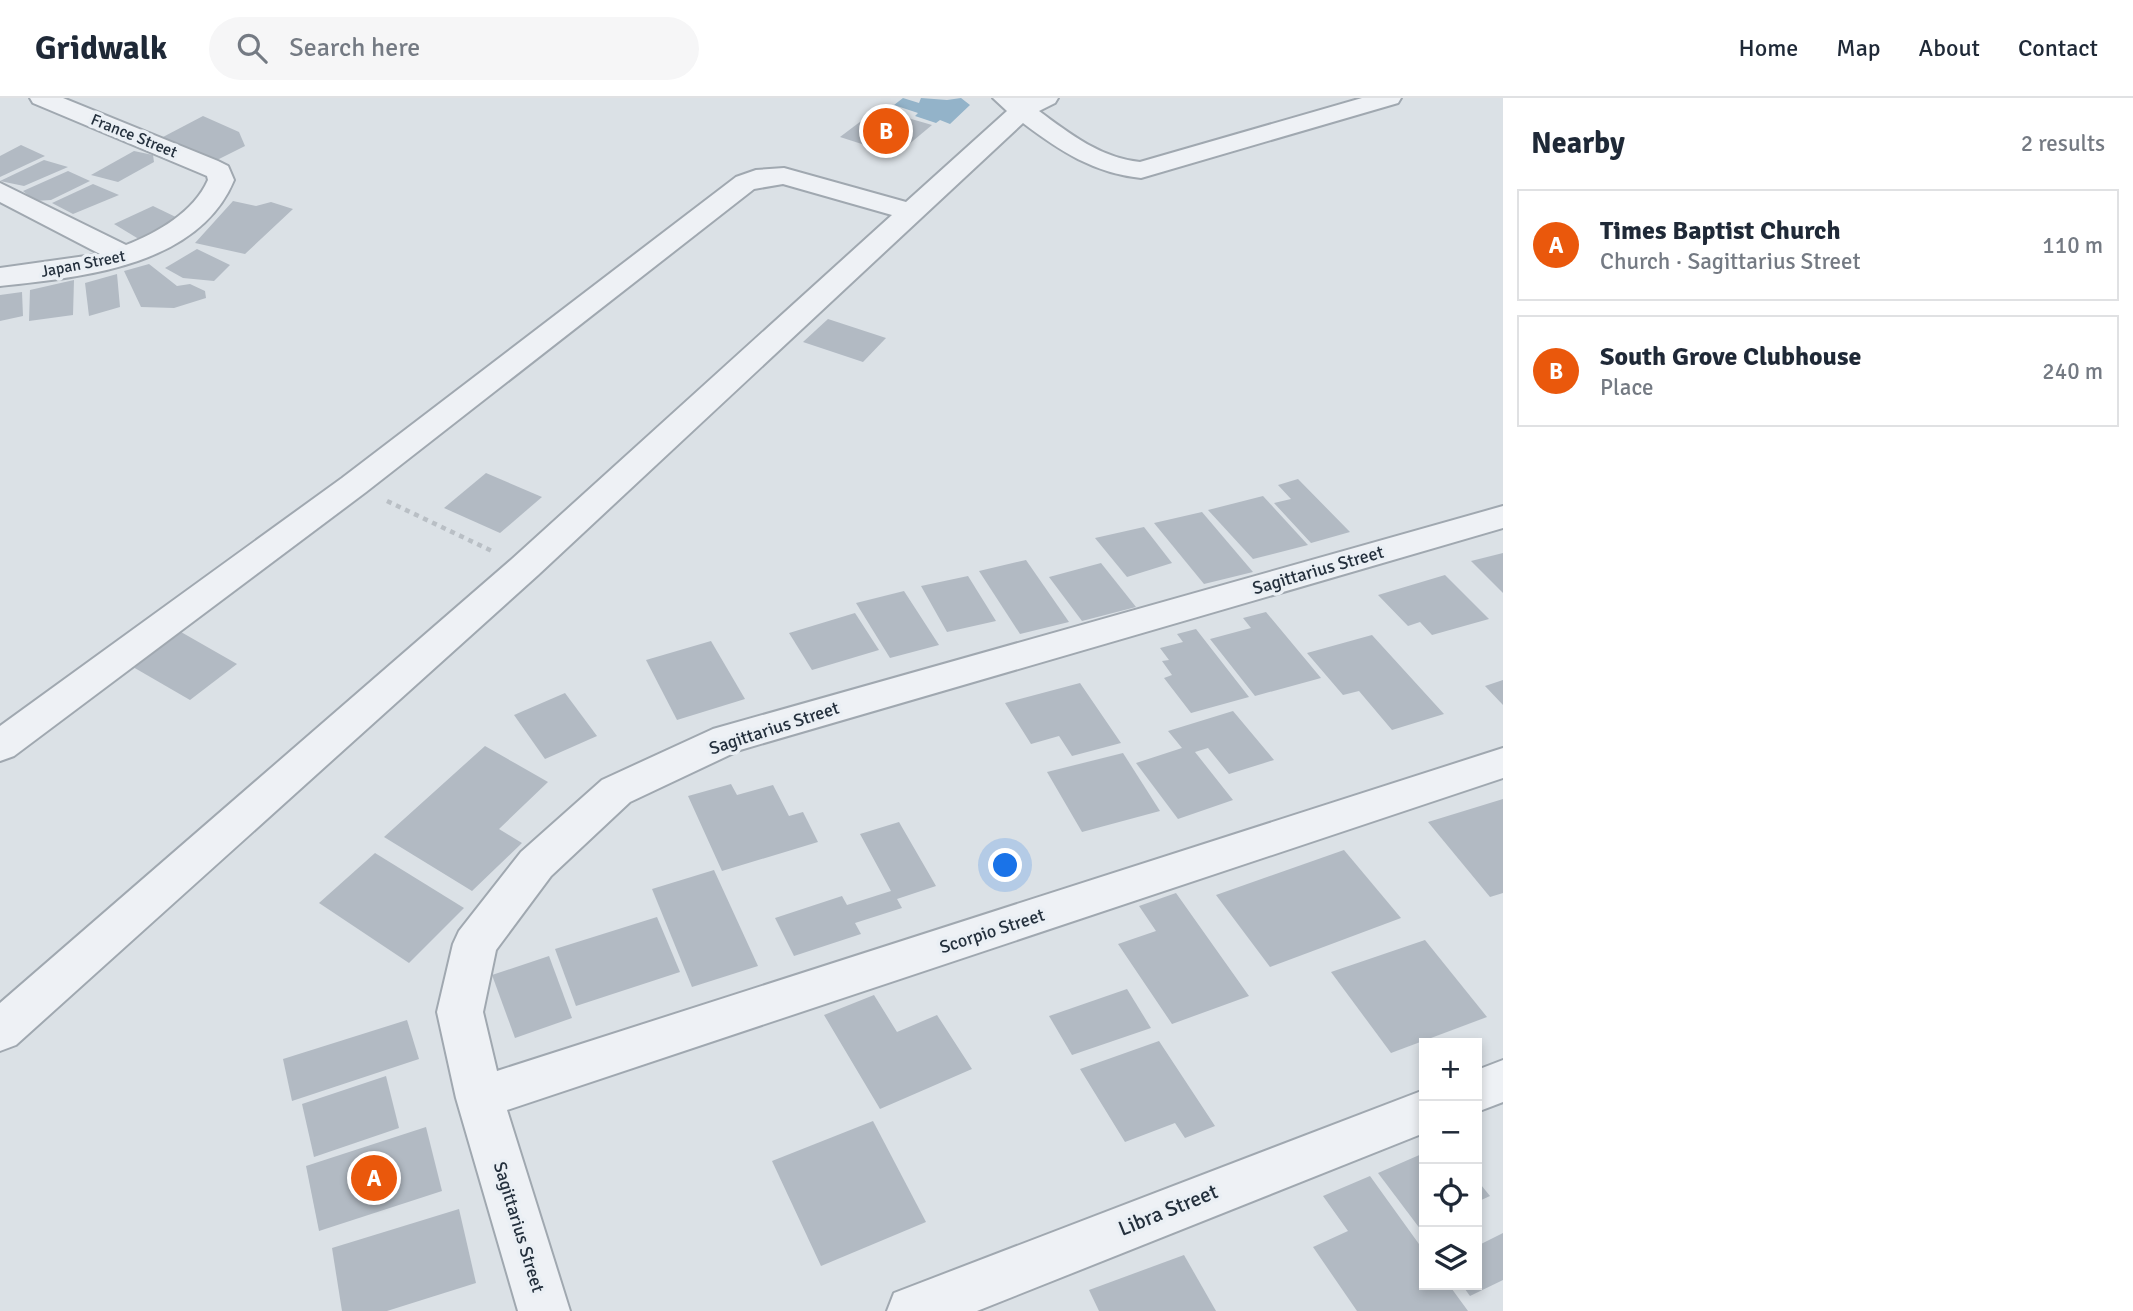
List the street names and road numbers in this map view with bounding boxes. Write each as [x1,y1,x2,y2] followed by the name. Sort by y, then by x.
[88,110,180,163] street label: France Street
[39,246,127,282] street label: Japan Street
[1250,541,1386,599] street label: Sagittarius Street
[706,697,842,759] street label: Sagittarius Street
[937,904,1047,958] street label: Scorpio Street
[489,1159,549,1295] street label: Sagittarius Street
[1114,1178,1222,1242] street label: Libra Street

